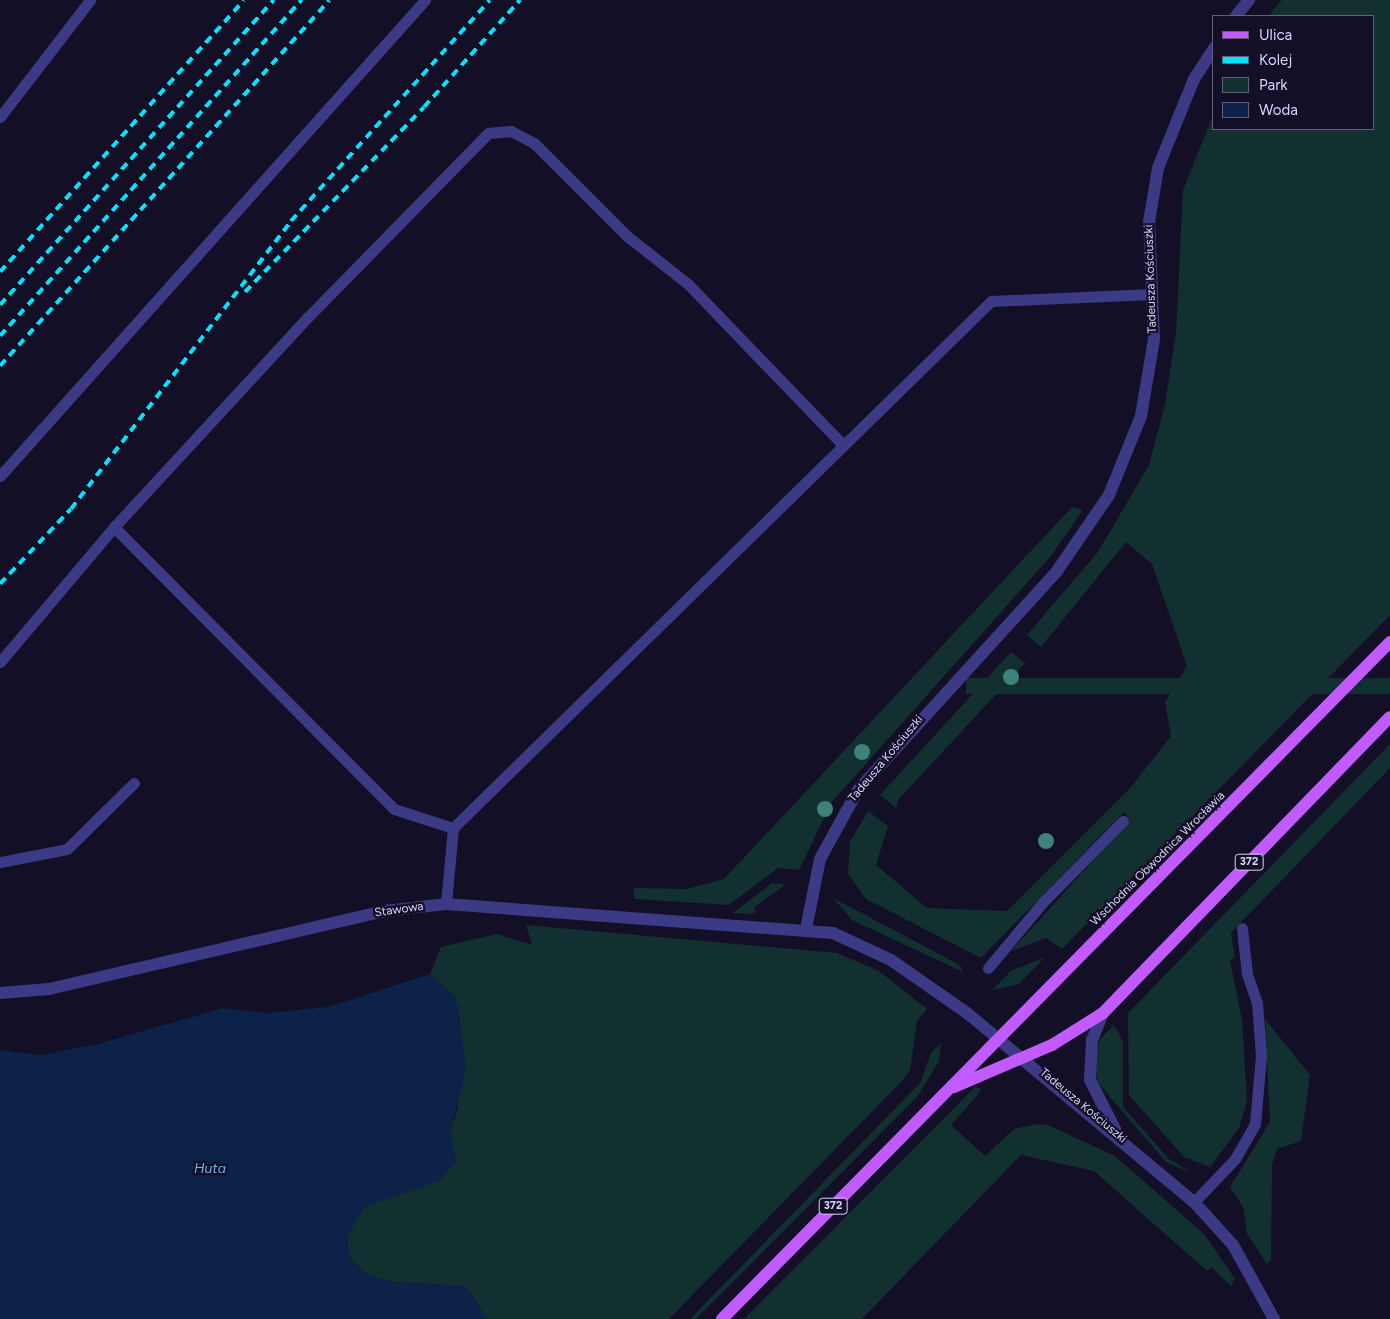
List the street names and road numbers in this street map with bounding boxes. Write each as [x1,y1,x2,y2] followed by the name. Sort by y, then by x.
[1142,224,1160,334] street label: Tadeusza Kościuszki
[846,713,926,805] street label: Tadeusza Kościuszki
[1088,789,1228,929] street label: Wschodnia Obwodnica Wrocławia
[1234,854,1264,870] road number: 372
[374,899,424,921] street label: Stawowa
[1037,1066,1129,1146] street label: Tadeusza Kościuszki
[818,1198,848,1214] road number: 372

